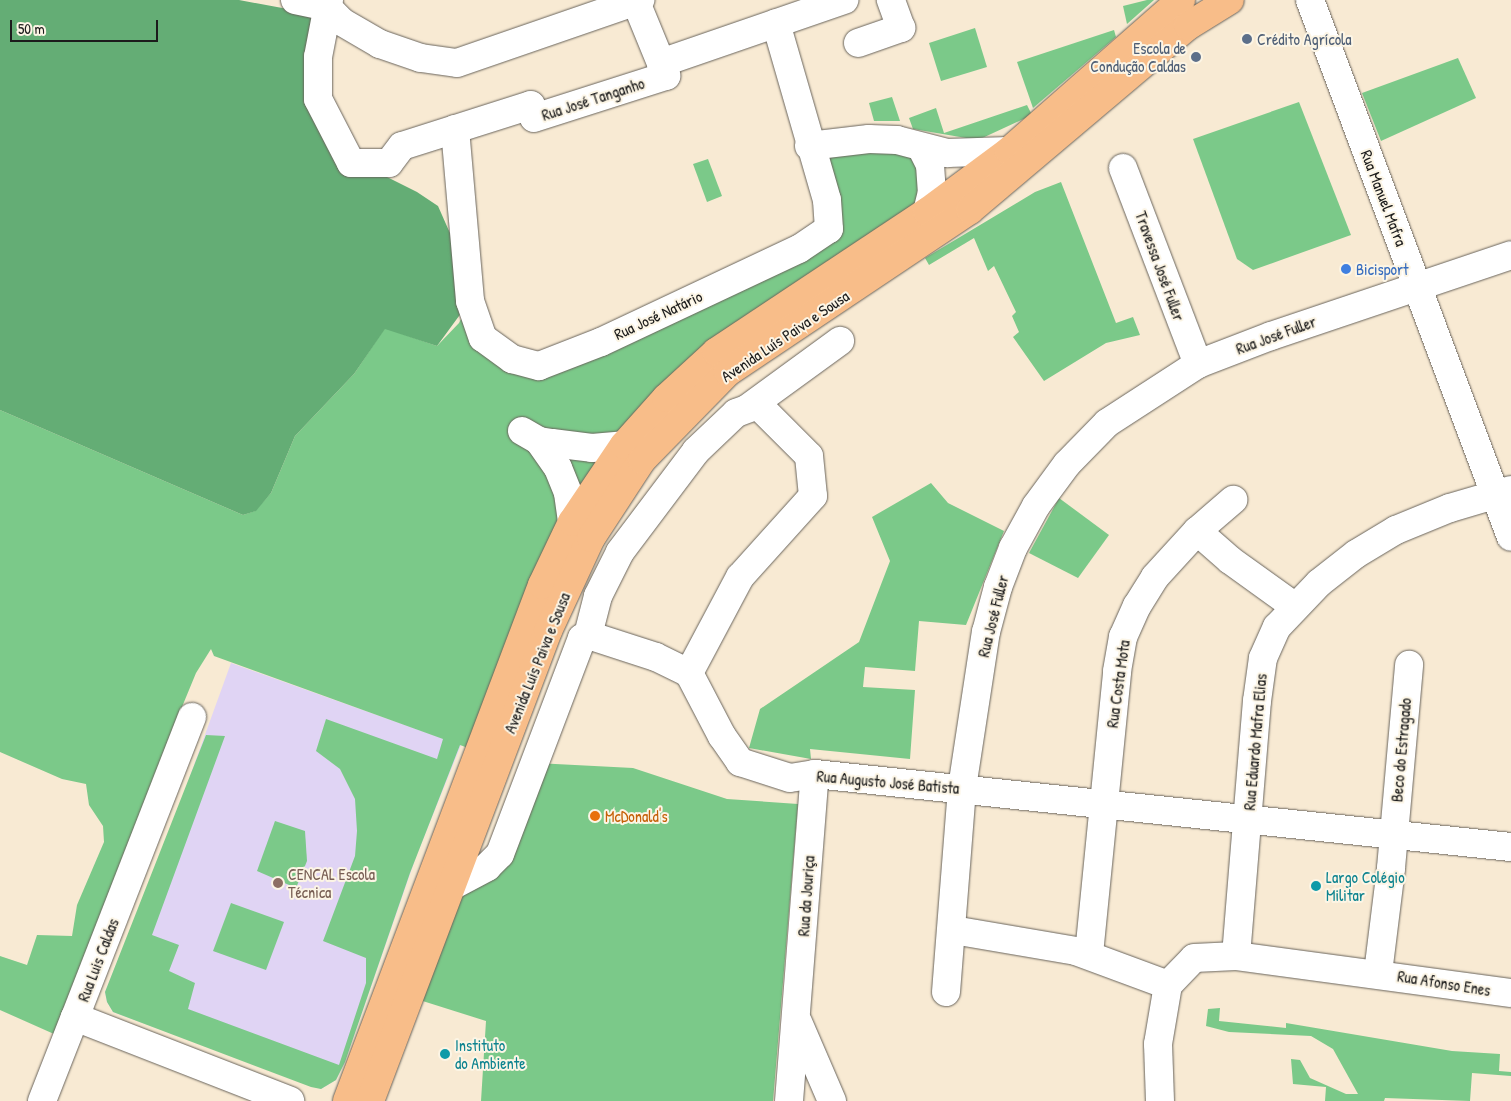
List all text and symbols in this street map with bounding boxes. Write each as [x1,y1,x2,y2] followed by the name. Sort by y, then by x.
[12,10,160,42] scale bar
[18,18,45,39] text: 50 m
[1257,29,1352,49] place label: Crédito Agrícola
[1241,33,1253,45] marker: Crédito Agrícola
[1090,38,1186,76] place label: Escola de Condução Caldas
[1190,51,1202,63] marker: Escola de Condução Caldas
[539,73,647,125] street label: Rua José Tanganho
[1357,147,1411,249] street label: Rua Manuel Mafra
[1131,209,1189,323] street label: Travessa José Fuller
[1356,259,1409,279] place label: Bicisport
[1340,263,1352,275] marker: Bicisport
[611,286,705,344] street label: Rua José Natário
[717,286,853,386] street label: Avenida Luís Paiva e Sousa
[1233,312,1319,358] street label: Rua José Fuller
[974,573,1012,659] street label: Rua José Fuller
[500,590,574,736] street label: Avenida Luís Paiva e Sousa
[1102,639,1134,729] street label: Rua Costa Mota
[1239,673,1271,811] street label: Rua Eduardo Mafra Elias
[1387,697,1415,803] street label: Beco do Estragado
[816,766,960,798] street label: Rua Augusto José Batista
[605,806,668,826] place label: McDonald's
[589,810,601,822] marker: McDonald's
[794,855,818,937] street label: Rua da Jouriça
[288,864,375,902] place label: CENCAL Escola Técnica
[1326,867,1405,905] place label: Largo Colégio Militar
[272,877,284,889] marker: CENCAL Escola Técnica
[1310,880,1322,892] marker: Largo Colégio Militar
[73,916,123,1004] street label: Rua Luis Caldas
[1396,966,1492,1000] street label: Rua Afonso Enes
[455,1035,526,1073] place label: Instituto do Ambiente
[439,1048,451,1060] marker: Instituto do Ambiente

